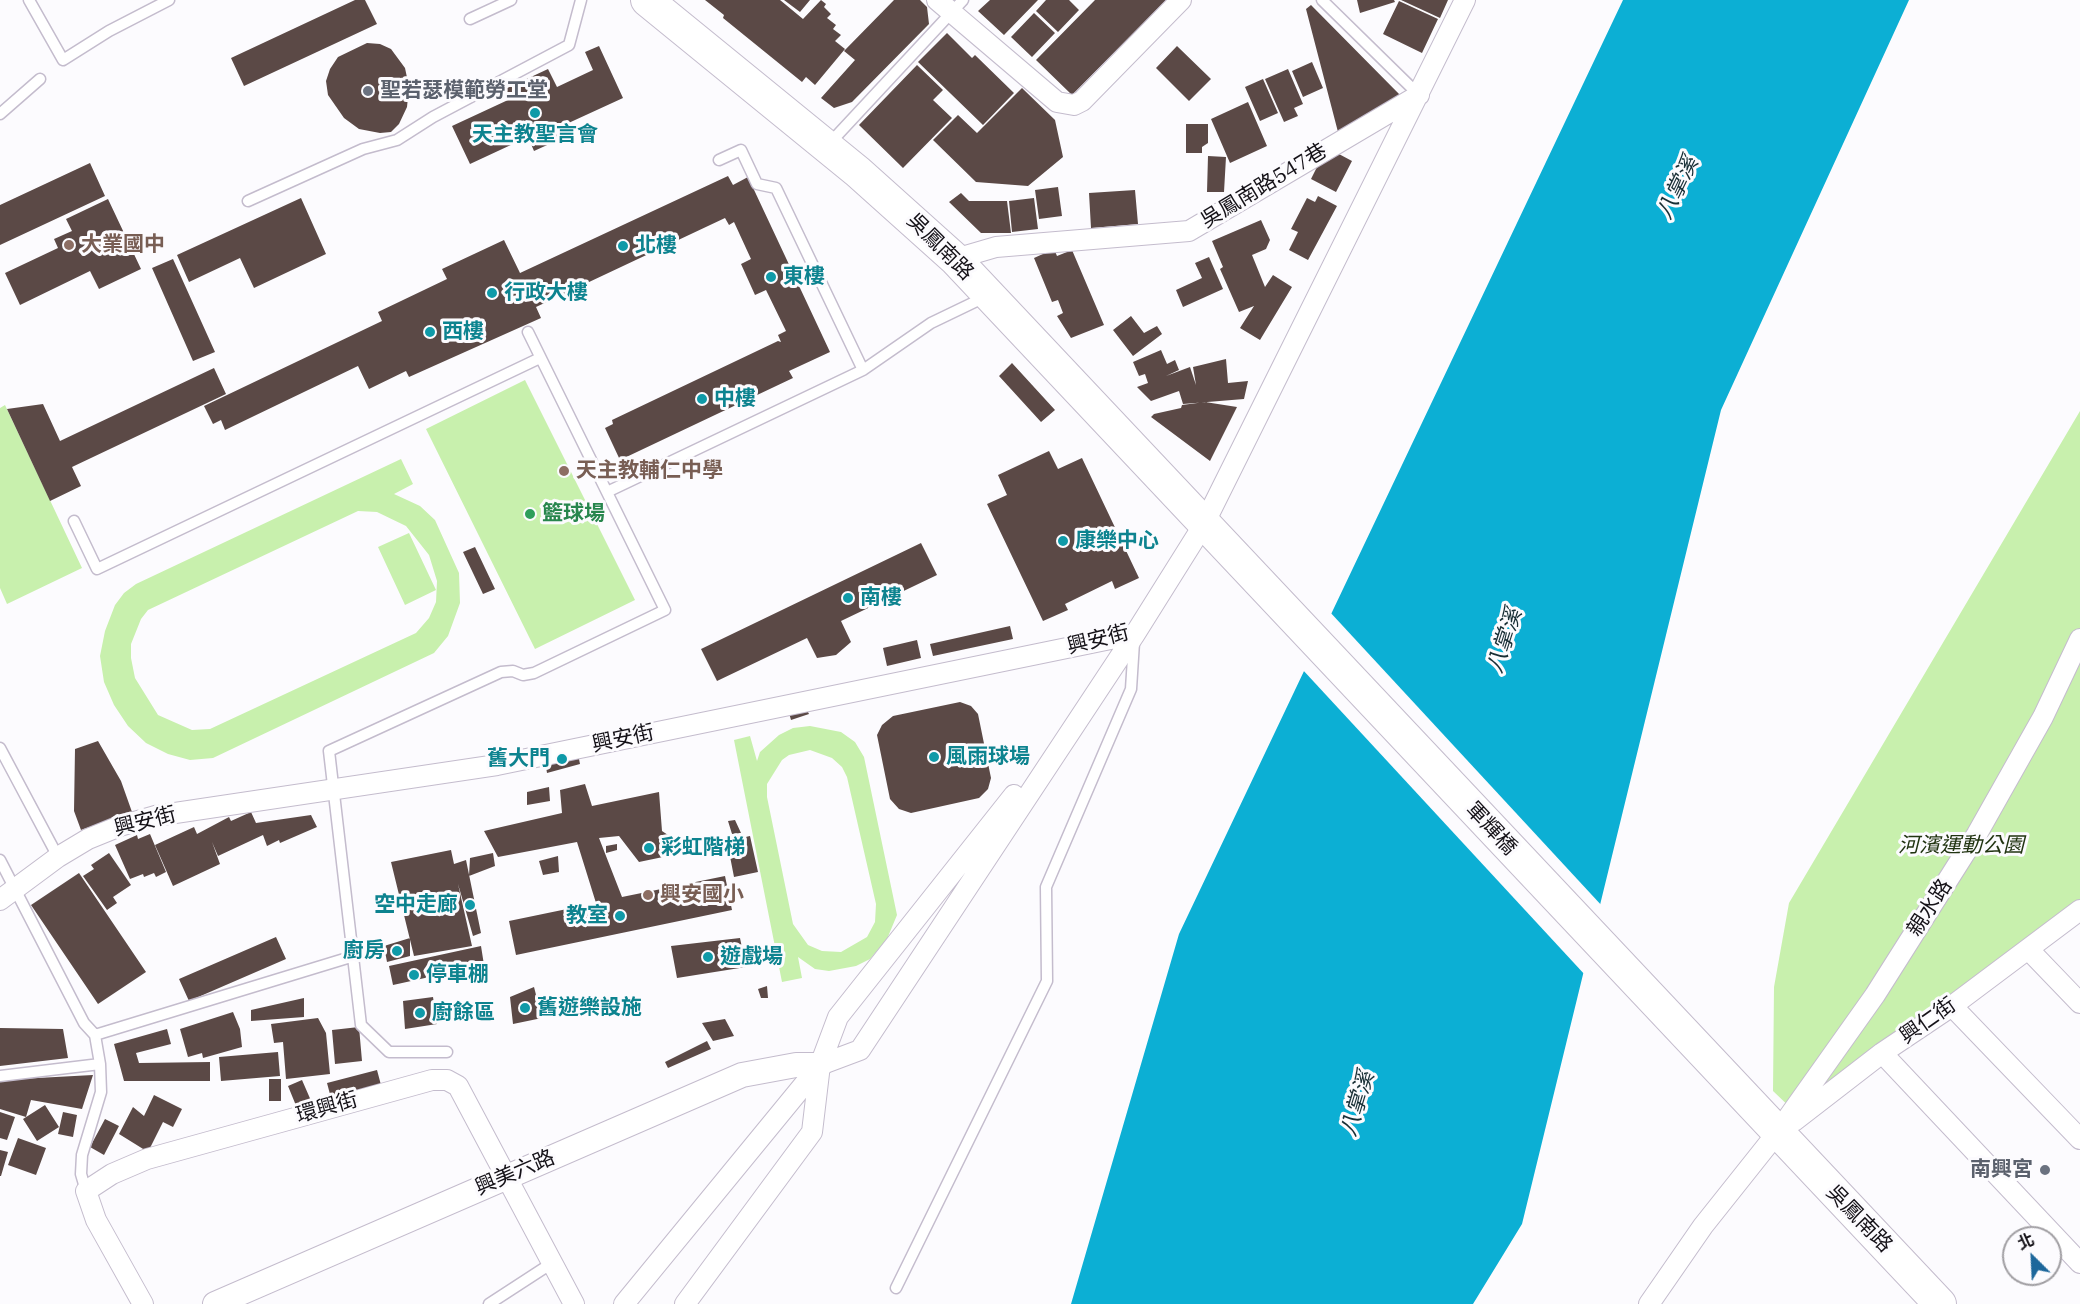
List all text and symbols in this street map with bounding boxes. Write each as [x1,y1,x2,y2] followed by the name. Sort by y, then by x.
[380,78,548,104] place label: 聖若瑟模範勞工堂
[361,84,375,98] marker: 聖若瑟模範勞工堂
[528,106,542,120] marker: 天主教聖言會
[472,122,598,148] place label: 天主教聖言會
[1196,138,1332,234] street label: 吳鳳南路547巷
[1652,153,1704,223] water label: 八掌溪
[901,208,979,286] street label: 吳鳳南路
[81,232,165,258] place label: 大業國中
[635,233,677,259] place label: 北樓
[62,238,76,252] marker: 大業國中
[616,239,630,253] marker: 北樓
[783,264,825,290] place label: 東樓
[764,270,778,284] marker: 東樓
[504,280,588,306] place label: 行政大樓
[485,286,499,300] marker: 行政大樓
[442,319,484,345] place label: 西樓
[423,325,437,339] marker: 西樓
[714,386,756,412] place label: 中樓
[695,392,709,406] marker: 中樓
[576,458,723,484] place label: 天主教輔仁中學
[557,464,571,478] marker: 天主教輔仁中學
[542,501,605,527] place label: 籃球場
[523,507,537,521] marker: 籃球場
[1075,528,1159,554] place label: 康樂中心
[1056,534,1070,548] marker: 康樂中心
[860,585,902,611] place label: 南樓
[841,591,855,605] marker: 南樓
[1482,606,1528,676] water label: 八掌溪
[1064,620,1132,660] street label: 興安街
[590,720,656,758] street label: 興安街
[946,744,1030,770] place label: 風雨球場
[487,746,550,772] place label: 舊大門
[927,750,941,764] marker: 風雨球場
[555,752,569,766] marker: 舊大門
[1460,797,1522,861] street label: 軍輝橋
[111,802,179,842] street label: 興安街
[1898,833,2024,859] park label: 河濱運動公園
[661,835,745,861] place label: 彩虹階梯
[642,841,656,855] marker: 彩虹階梯
[1902,875,1958,941] street label: 親水路
[660,882,744,908] place label: 興安國小
[641,888,655,902] marker: 興安國小
[374,892,458,918] place label: 空中走廊
[463,898,477,912] marker: 空中走廊
[566,903,608,929] place label: 教室
[613,909,627,923] marker: 教室
[343,938,385,964] place label: 廚房
[390,944,404,958] marker: 廚房
[720,944,783,970] place label: 遊戲場
[701,950,715,964] marker: 遊戲場
[426,962,489,988] place label: 停車棚
[407,968,421,982] marker: 停車棚
[1895,993,1961,1049] street label: 興仁街
[537,995,642,1021] place label: 舊遊樂設施
[432,1000,495,1026] place label: 廚餘區
[518,1001,532,1015] marker: 舊遊樂設施
[413,1006,427,1020] marker: 廚餘區
[1336,1069,1380,1139] water label: 八掌溪
[293,1087,361,1129] street label: 環興街
[471,1145,559,1201] street label: 興美六路
[1970,1157,2033,1183] place label: 南興宮
[2038,1163,2052,1177] marker: 南興宮
[1821,1180,1897,1258] street label: 吳鳳南路
[2002,1226,2062,1286] north arrow
[2014,1229,2037,1254] text: 北

